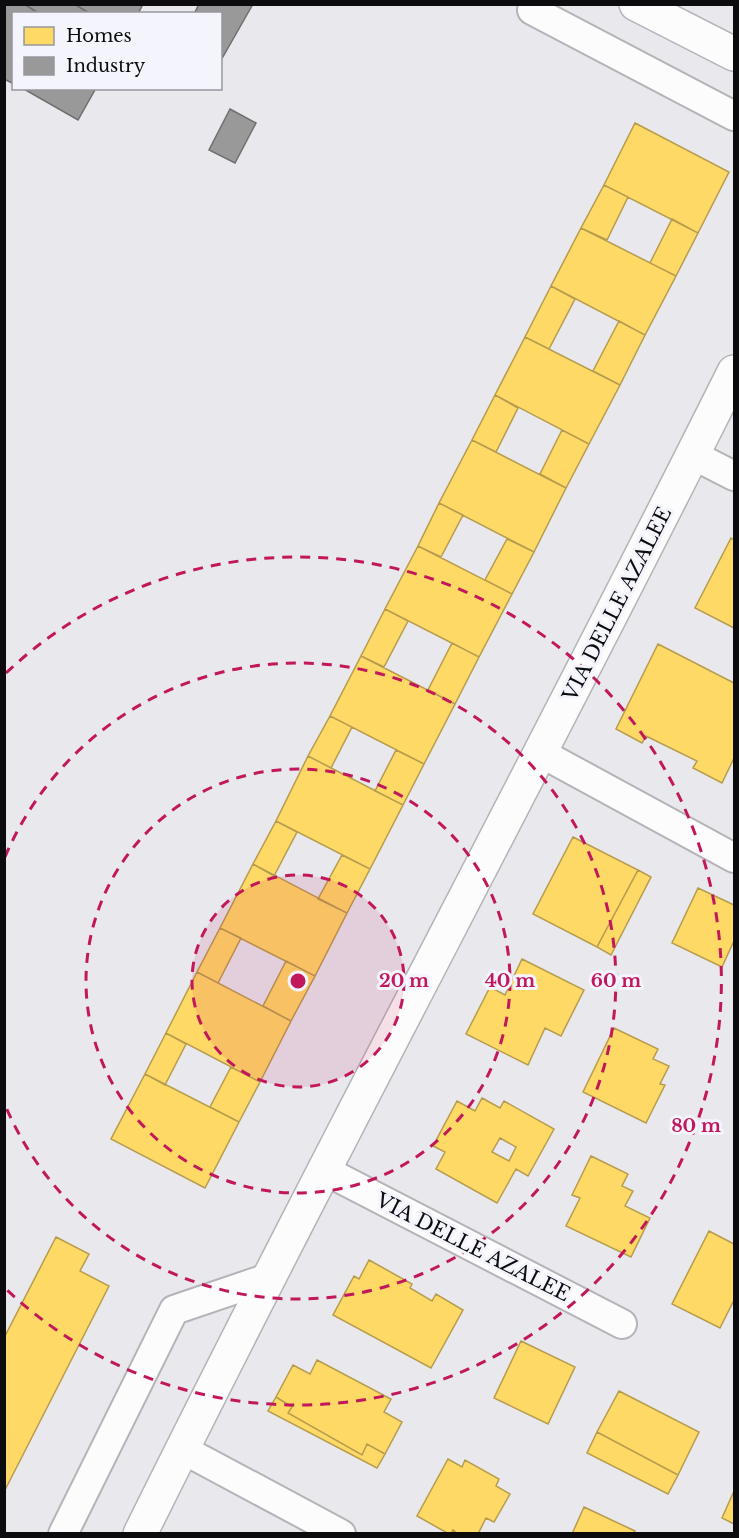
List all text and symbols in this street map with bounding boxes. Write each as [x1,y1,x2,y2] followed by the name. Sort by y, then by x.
[12,12,222,90] legend
[66,25,132,47] text: Homes
[66,55,146,77] text: Industry
[557,503,676,706] street label: VIA DELLE AZALEE
[379,970,429,992] text: 20 m
[485,970,535,992] text: 40 m
[591,970,641,992] text: 60 m
[288,971,308,991] centre of rings
[671,1115,721,1137] text: 80 m
[371,1187,574,1306] street label: VIA DELLE AZALEE

